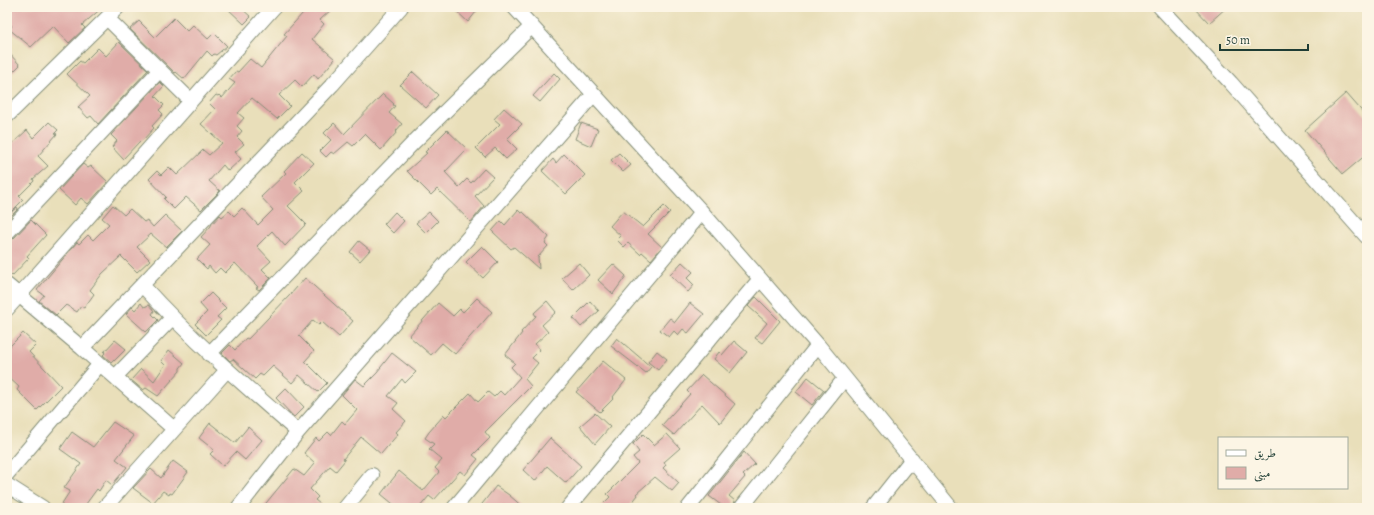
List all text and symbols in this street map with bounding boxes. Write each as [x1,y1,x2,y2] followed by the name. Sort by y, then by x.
[1220,26,1308,52] scale bar
[1226,32,1250,48] text: 50 m
[1218,437,1348,489] legend
[1254,445,1276,461] text: طريق
[1254,465,1270,482] text: مبنى

